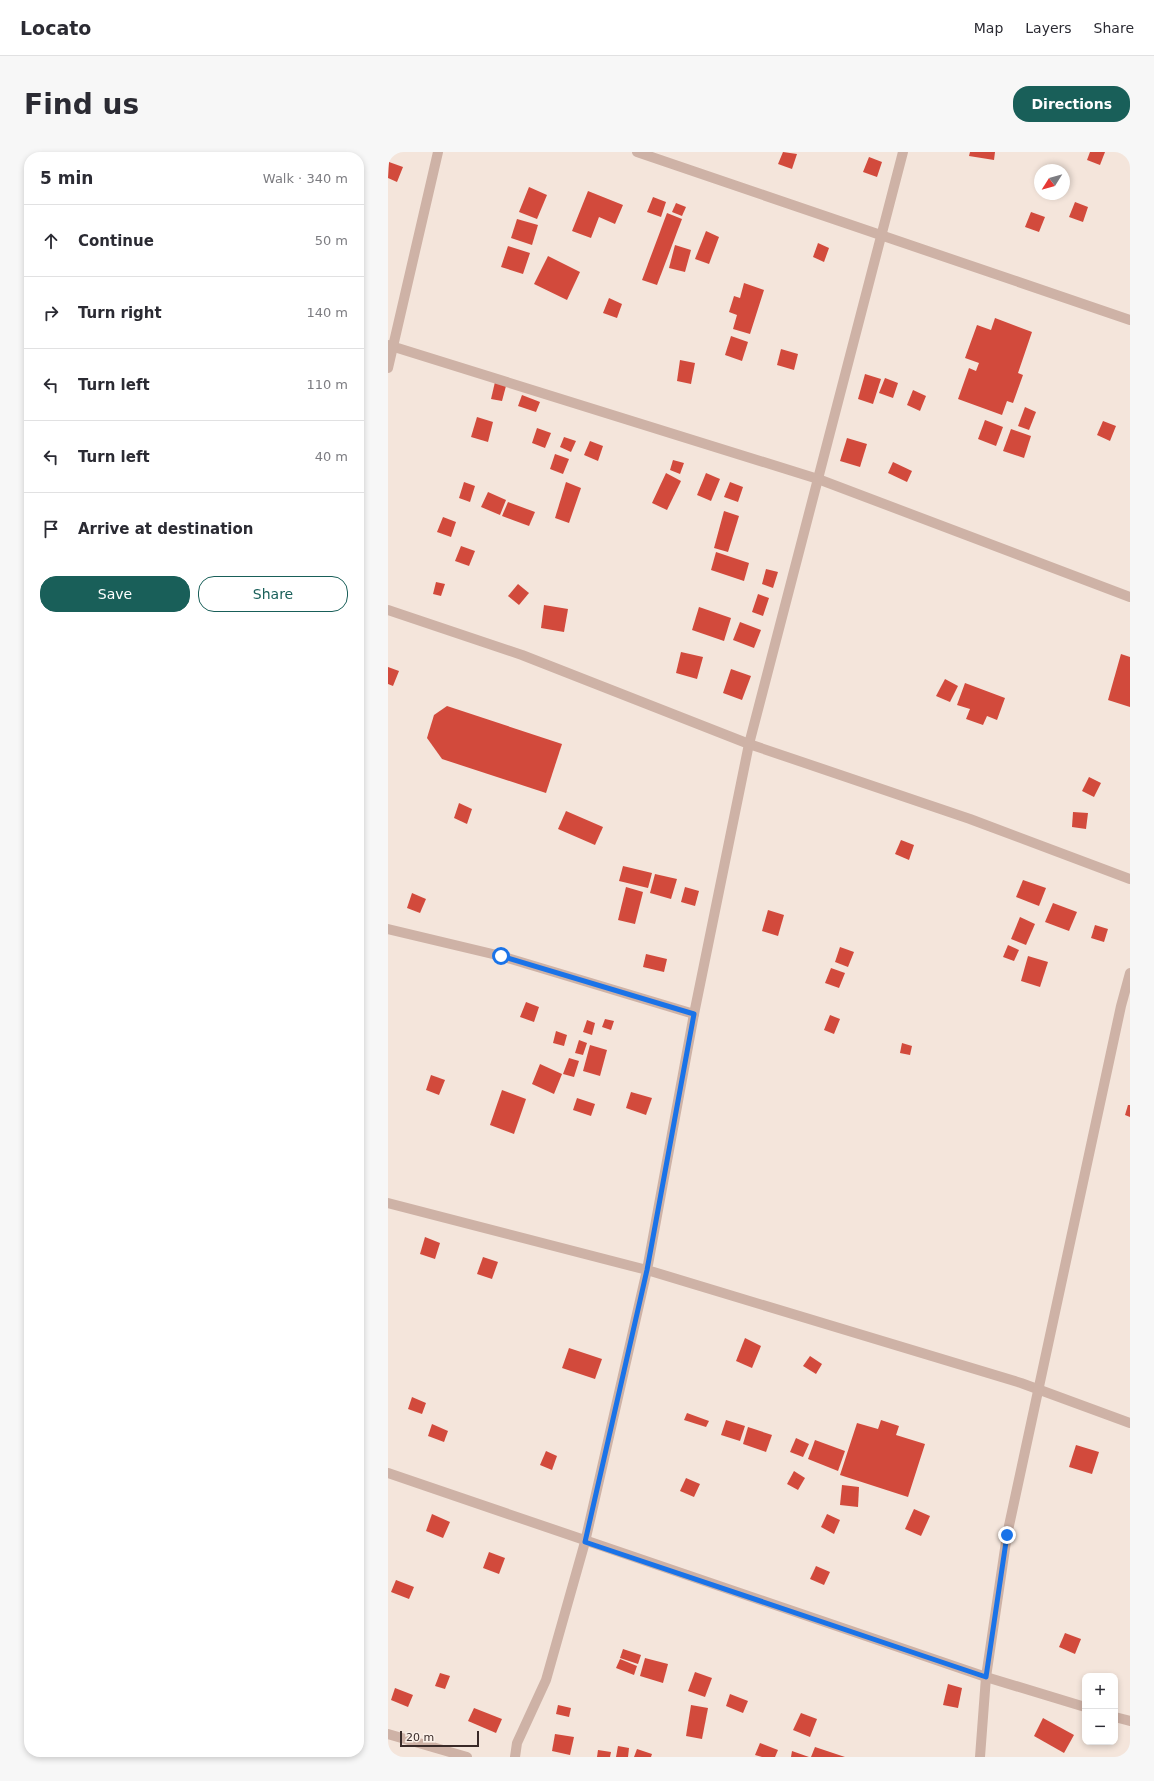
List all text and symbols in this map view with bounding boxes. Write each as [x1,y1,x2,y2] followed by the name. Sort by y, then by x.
[20,17,91,39] text: Locato
[974,20,1003,36] text: Map
[1025,20,1072,36] text: Layers
[1094,20,1134,36] text: Share
[1013,86,1130,122] button: Directions
[24,88,139,121] text: Find us
[1034,164,1070,200] north arrow
[40,168,93,188] text: 5 min
[263,171,348,186] text: Walk · 340 m
[40,230,62,252] icon: ahead
[78,232,154,250] text: Continue
[315,233,348,248] text: 50 m
[40,302,62,324] icon: right
[78,304,162,322] text: Turn right
[306,305,348,320] text: 140 m
[40,374,62,396] icon: left
[78,376,150,394] text: Turn left
[306,377,348,392] text: 110 m
[40,446,62,468] icon: left
[78,448,150,466] text: Turn left
[315,449,348,464] text: 40 m
[40,518,62,540] icon: arrive
[78,520,253,538] text: Arrive at destination
[40,576,190,612] button: Save
[198,576,348,612] button: Share
[492,947,510,965] route start
[998,1526,1016,1544] route end
[1082,1673,1118,1745] map controls
[1082,1673,1118,1709] button: +
[1082,1709,1118,1745] button: −
[400,1729,479,1748] scale bar
[406,1731,434,1744] text: 20 m

